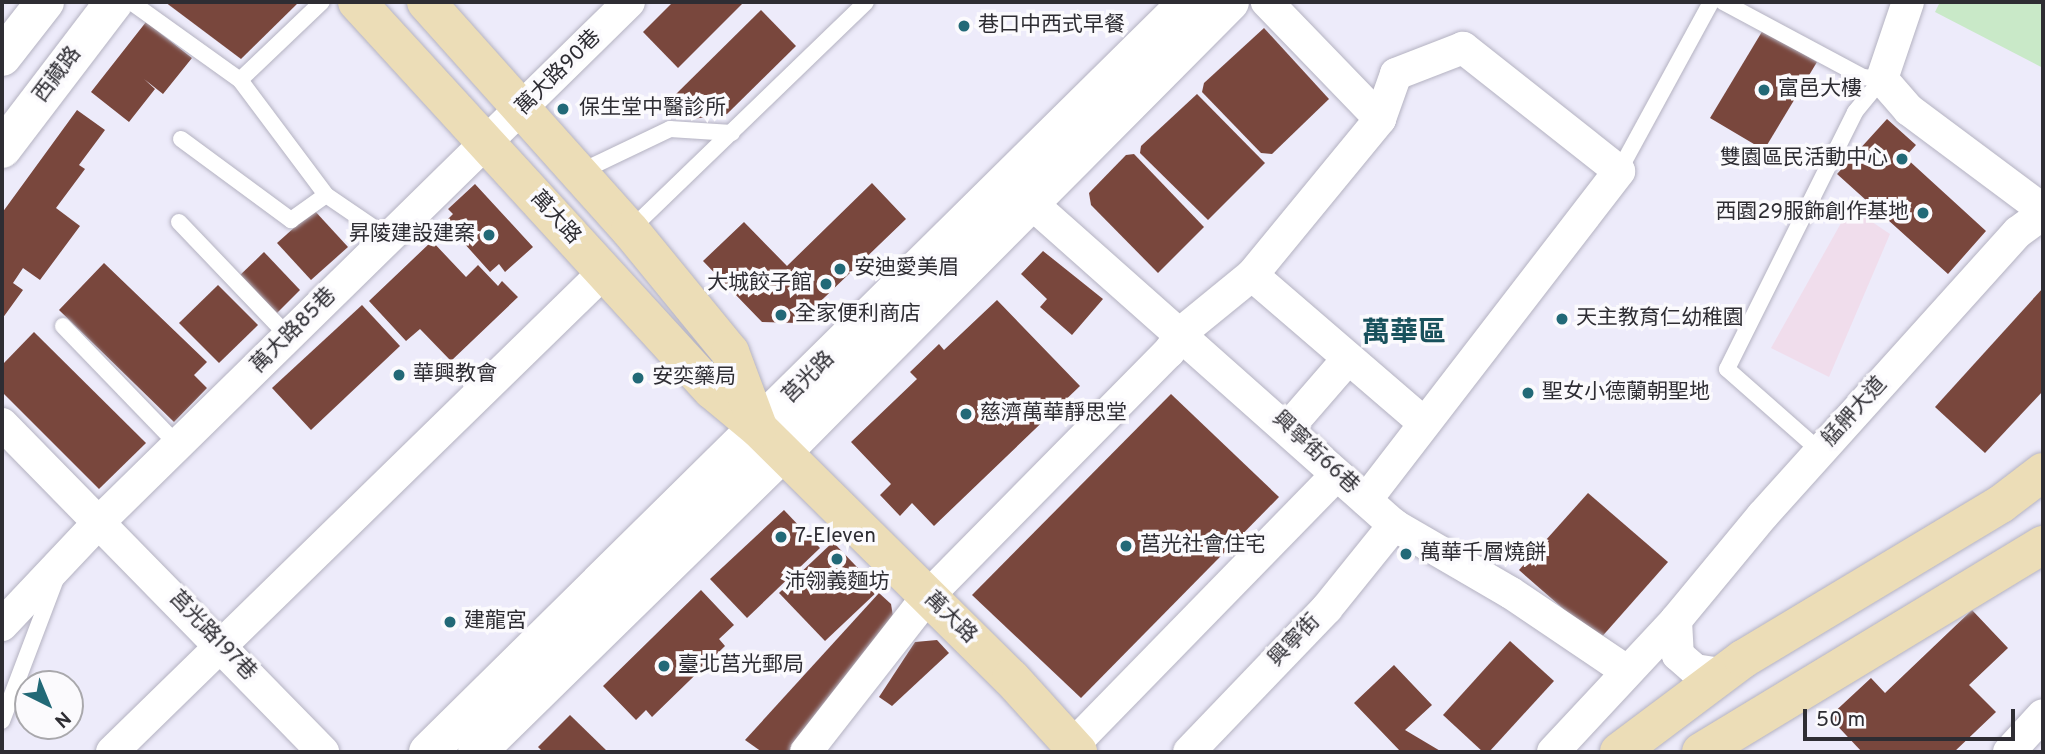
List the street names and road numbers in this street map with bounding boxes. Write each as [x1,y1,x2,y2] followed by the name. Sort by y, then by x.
[511,25,607,121] street label: 萬大路90巷
[29,42,87,108] street label: 西藏路
[525,186,585,250] street label: 萬大路
[246,283,342,379] street label: 萬大路85巷
[778,347,840,409] street label: 莒光路
[1818,372,1892,452] street label: 艋舺大道
[1267,407,1363,499] street label: 興寧街66巷
[163,586,261,686] street label: 莒光路197巷
[919,587,981,649] street label: 萬大路
[1264,610,1326,672] street label: 興寧街

